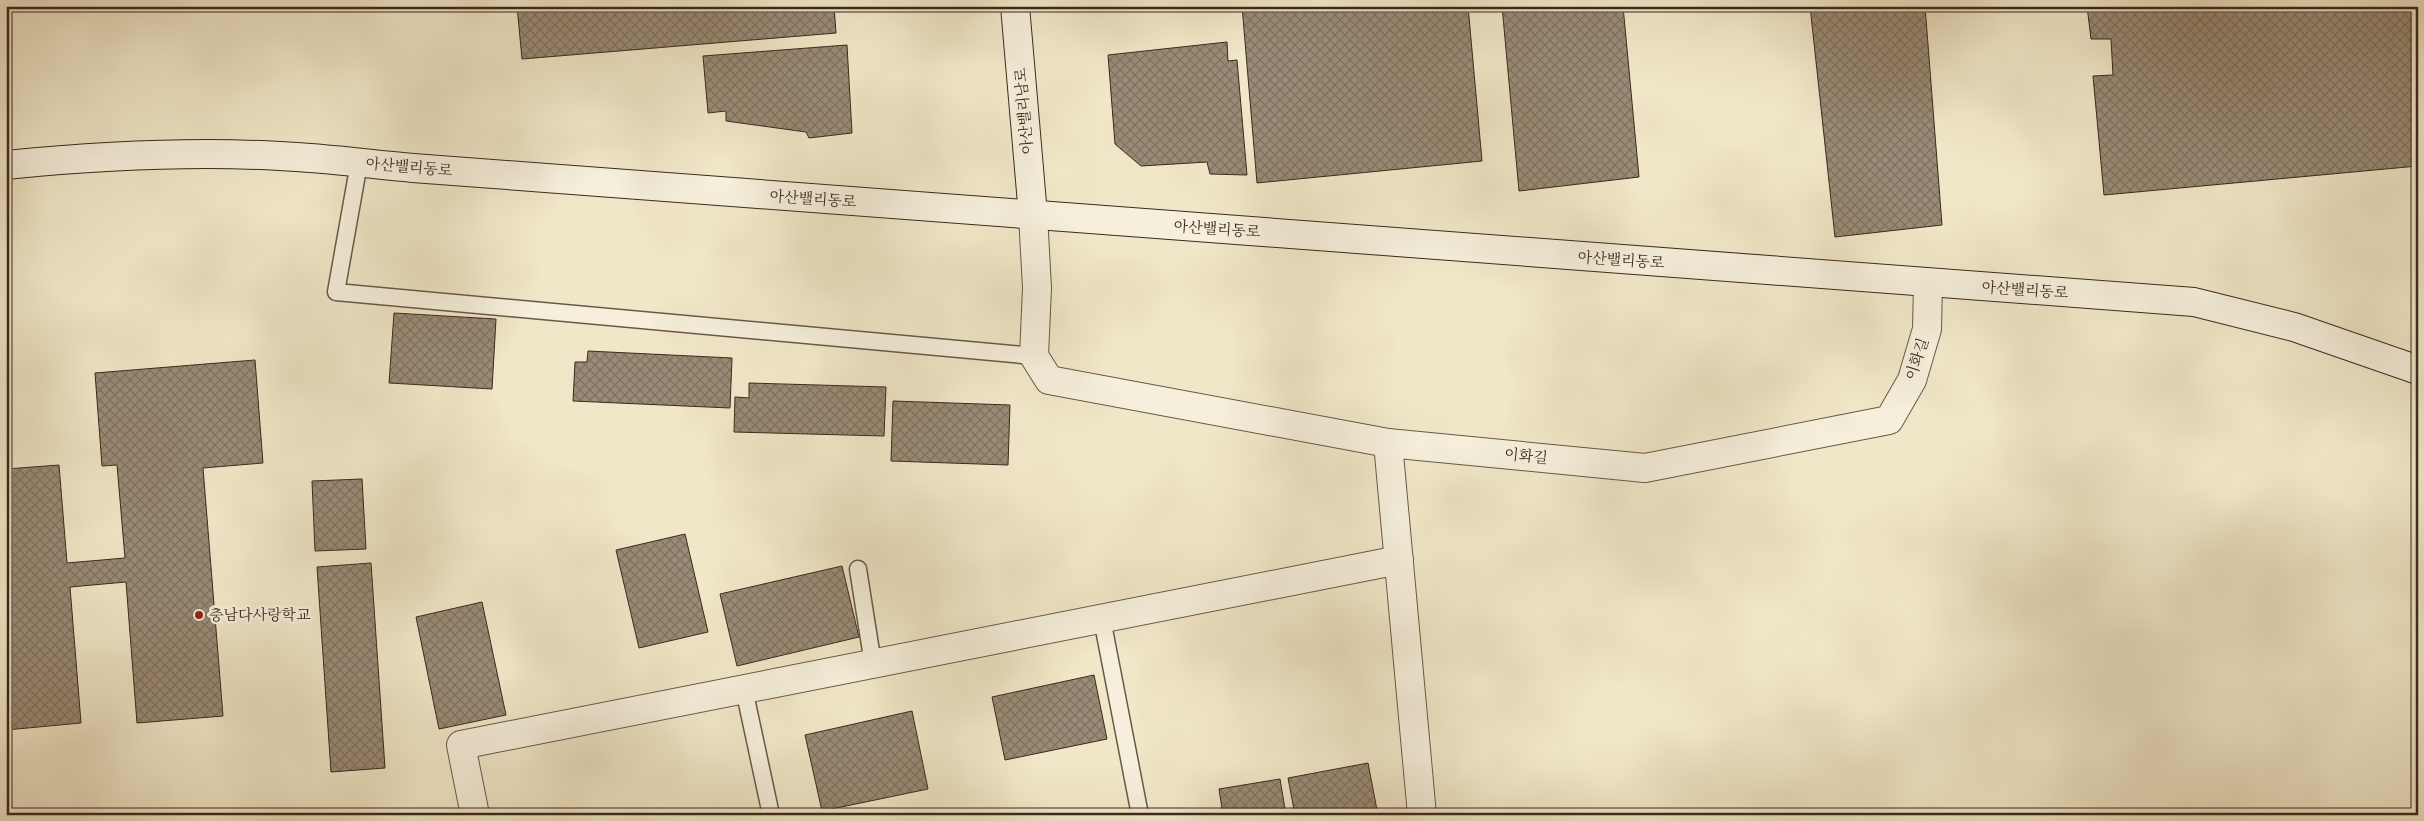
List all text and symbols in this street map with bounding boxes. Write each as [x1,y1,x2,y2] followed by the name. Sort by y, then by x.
[1012,66,1037,155] street label: 아산밸리남로
[365,155,454,180] street label: 아산밸리동로
[769,188,857,211] street label: 아산밸리동로
[1173,218,1261,241] street label: 아산밸리동로
[1577,249,1665,272] street label: 아산밸리동로
[1981,279,2069,302] street label: 아산밸리동로
[1903,336,1932,382] street label: 이화길
[1503,446,1548,467] street label: 이화길
[209,607,311,624] place label: 충남다사랑학교
[193,609,205,621] marker: 충남다사랑학교

